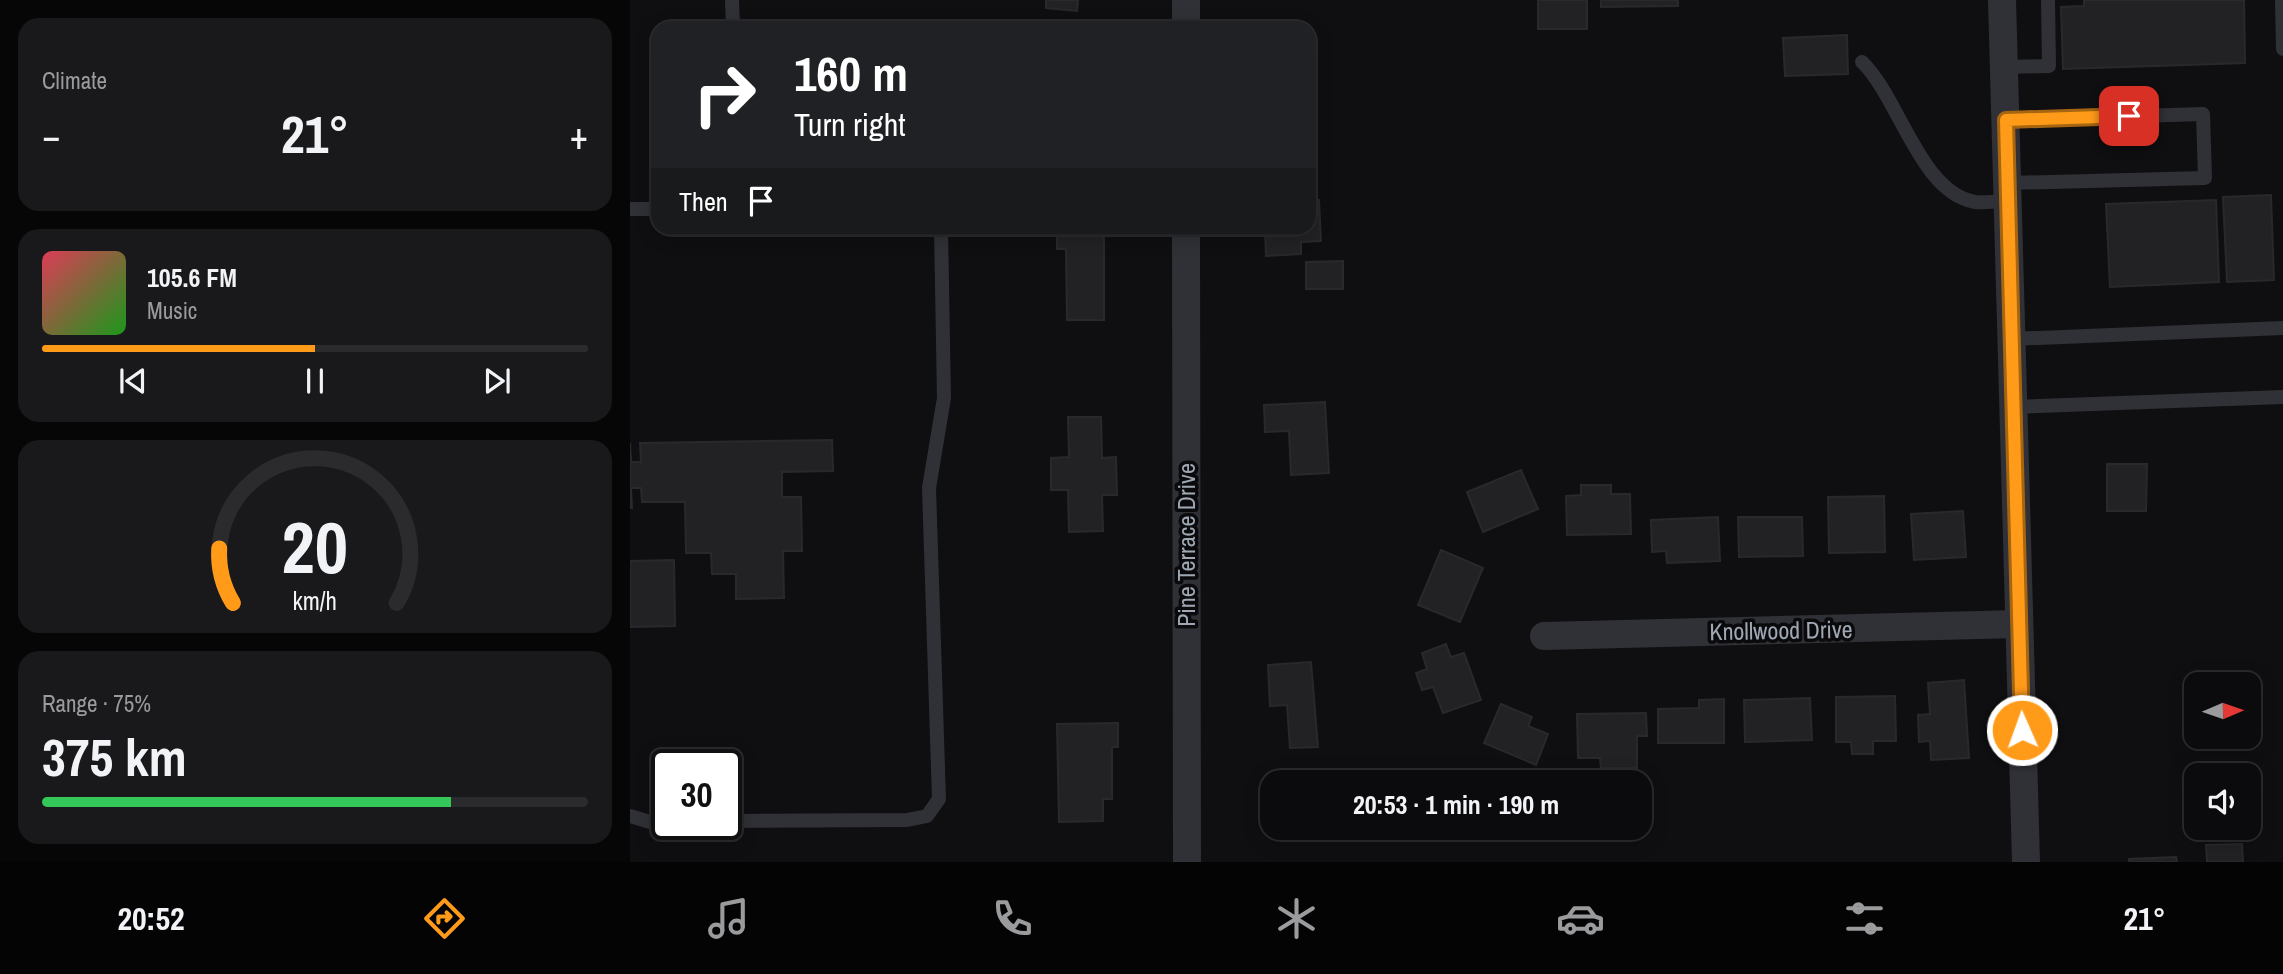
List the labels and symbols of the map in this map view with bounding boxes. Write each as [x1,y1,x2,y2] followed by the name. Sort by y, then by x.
[2099,86,2159,146] pin
[1170,463,1202,627] street label: Pine Terrace Drive
[1709,613,1853,647] street label: Knollwood Drive
[2184,672,2261,749] north arrow
[1985,693,2059,767] position arrow
[651,749,742,840] speed limit sign: 30

